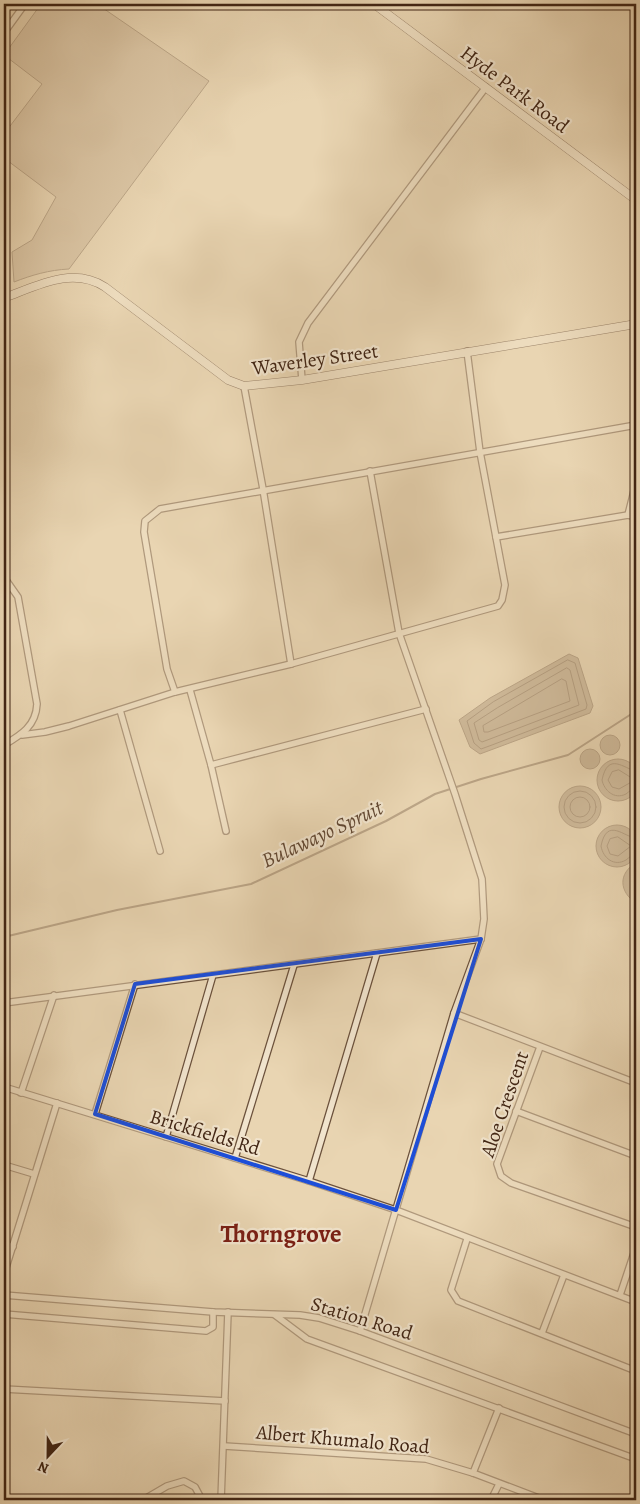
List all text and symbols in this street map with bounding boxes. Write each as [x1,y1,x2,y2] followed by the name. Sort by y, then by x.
[455,40,575,139] street label: Hyde Park Road
[249,337,380,382] street label: Waverley Street
[257,793,388,874] water label: Bulawayo Spruit
[473,1047,535,1162] street label: Aloe Crescent
[146,1103,264,1162] street label: Brickfields Rd
[220,1217,342,1251] district label: Thorngrove
[308,1290,416,1347] street label: Station Road
[254,1418,431,1461] street label: Albert Khumalo Road
[22,1432,72,1482] north arrow
[35,1457,52,1478] text: N

